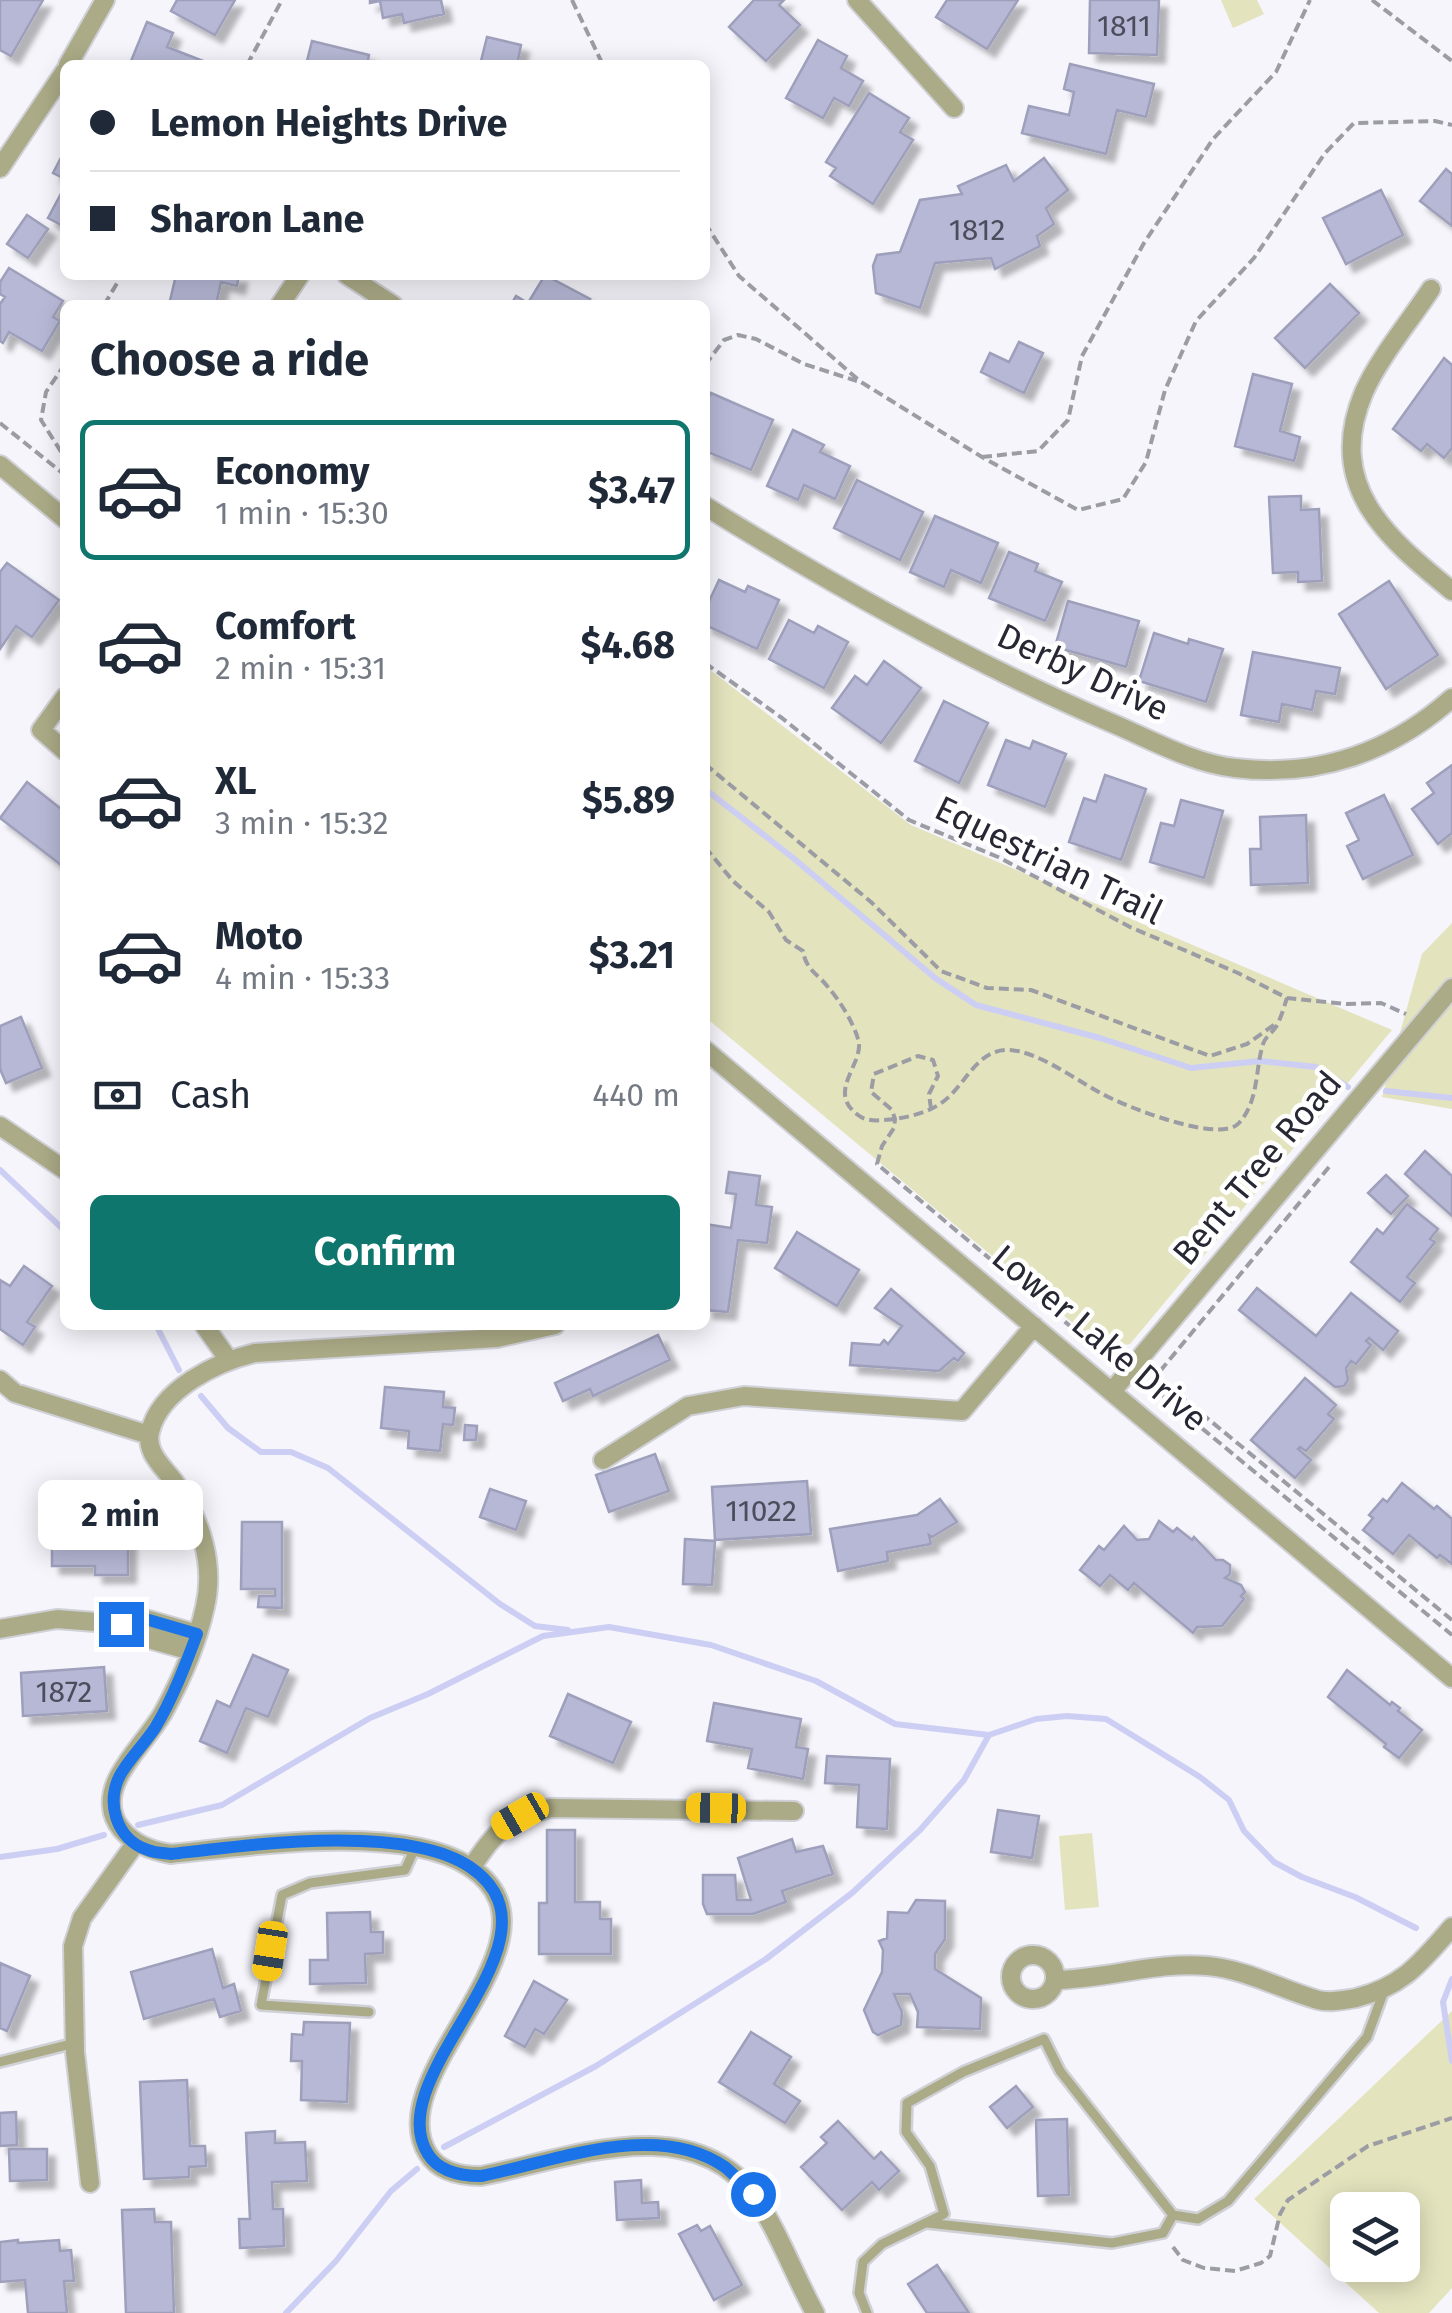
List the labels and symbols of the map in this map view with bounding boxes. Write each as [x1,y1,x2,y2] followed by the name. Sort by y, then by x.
[1097,8,1151,44] house number: 1811
[949,212,1005,248] house number: 1812
[991,614,1175,730] street label: Derby Drive
[928,787,1170,933] street label: Equestrian Trail
[1164,1062,1350,1274] street label: Bent Tree Road
[984,1236,1216,1440] street label: Lower Lake Drive
[38,1479,204,1549] callout: 2 min
[725,1493,797,1529] house number: 11022
[99,1602,144,1647] route end
[36,1674,92,1710] house number: 1872
[487,1788,553,1844] car
[686,1792,746,1824] car
[250,1919,290,1983] car
[731,2172,776,2217] route start

